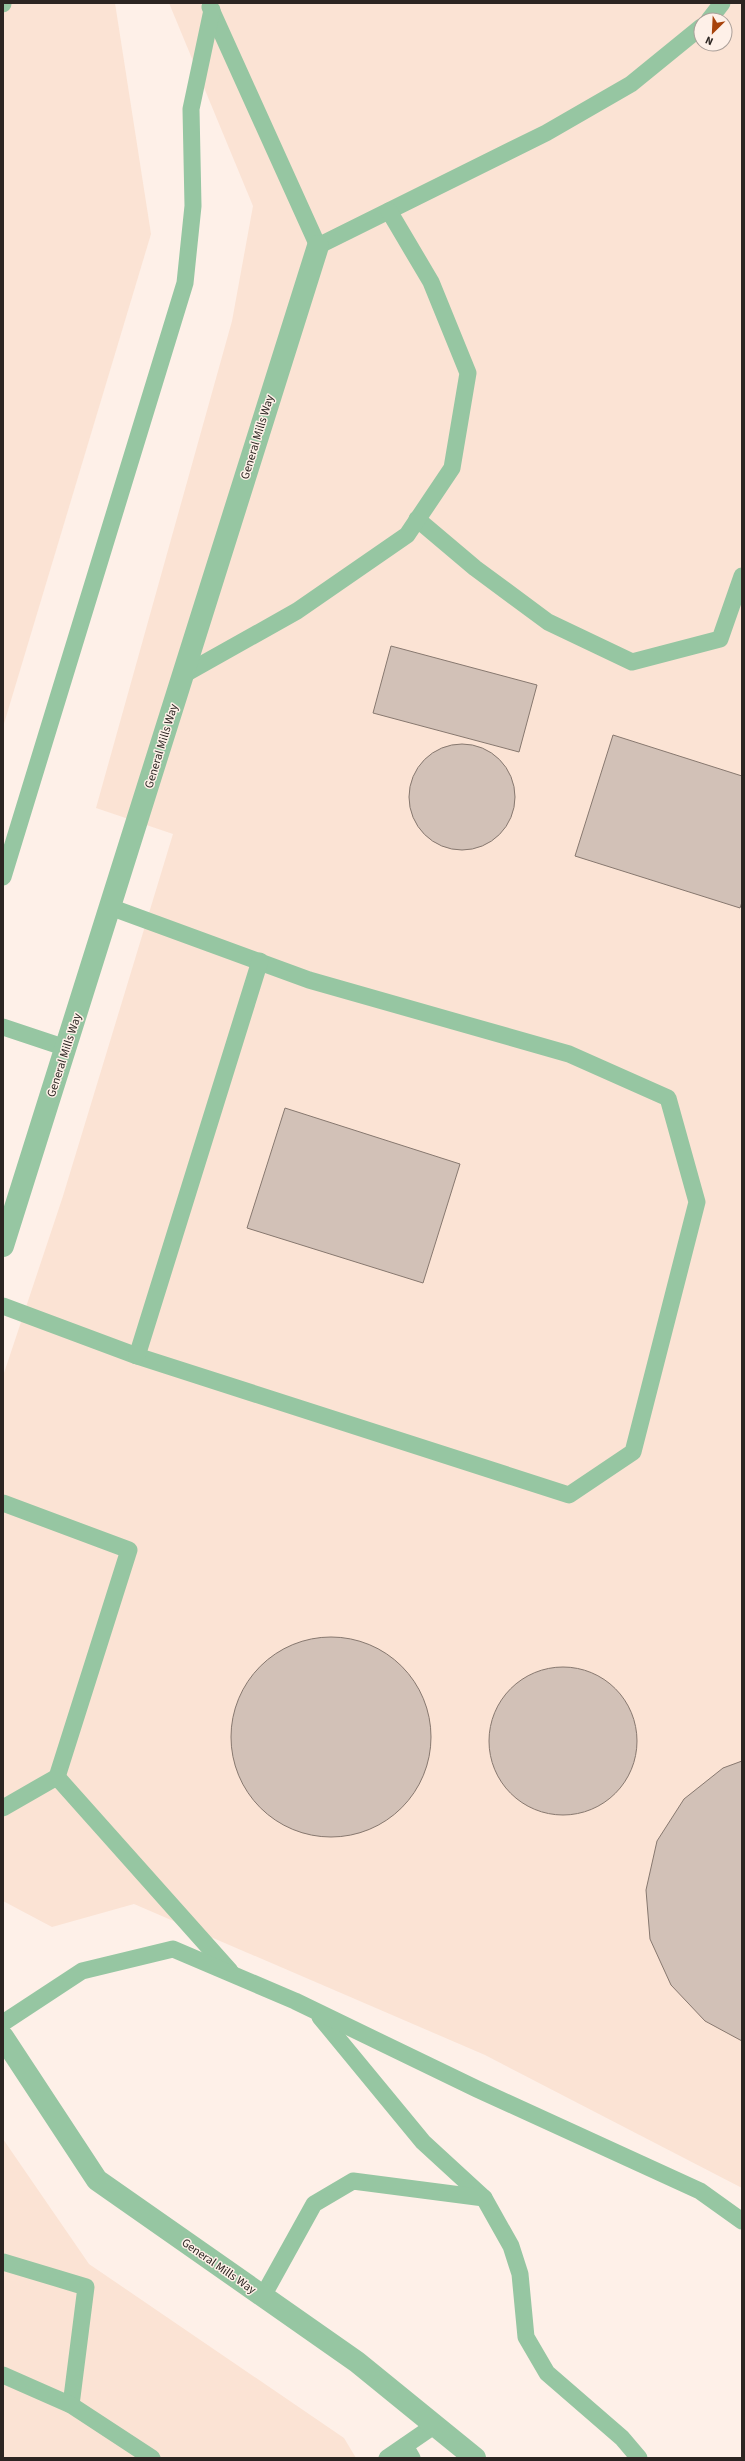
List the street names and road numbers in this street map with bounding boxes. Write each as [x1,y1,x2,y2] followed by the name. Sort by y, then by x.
[237,393,278,481] street label: General Mills Way
[141,702,182,790] street label: General Mills Way
[43,1011,86,1099] street label: General Mills Way
[178,2234,260,2299] street label: General Mills Way

